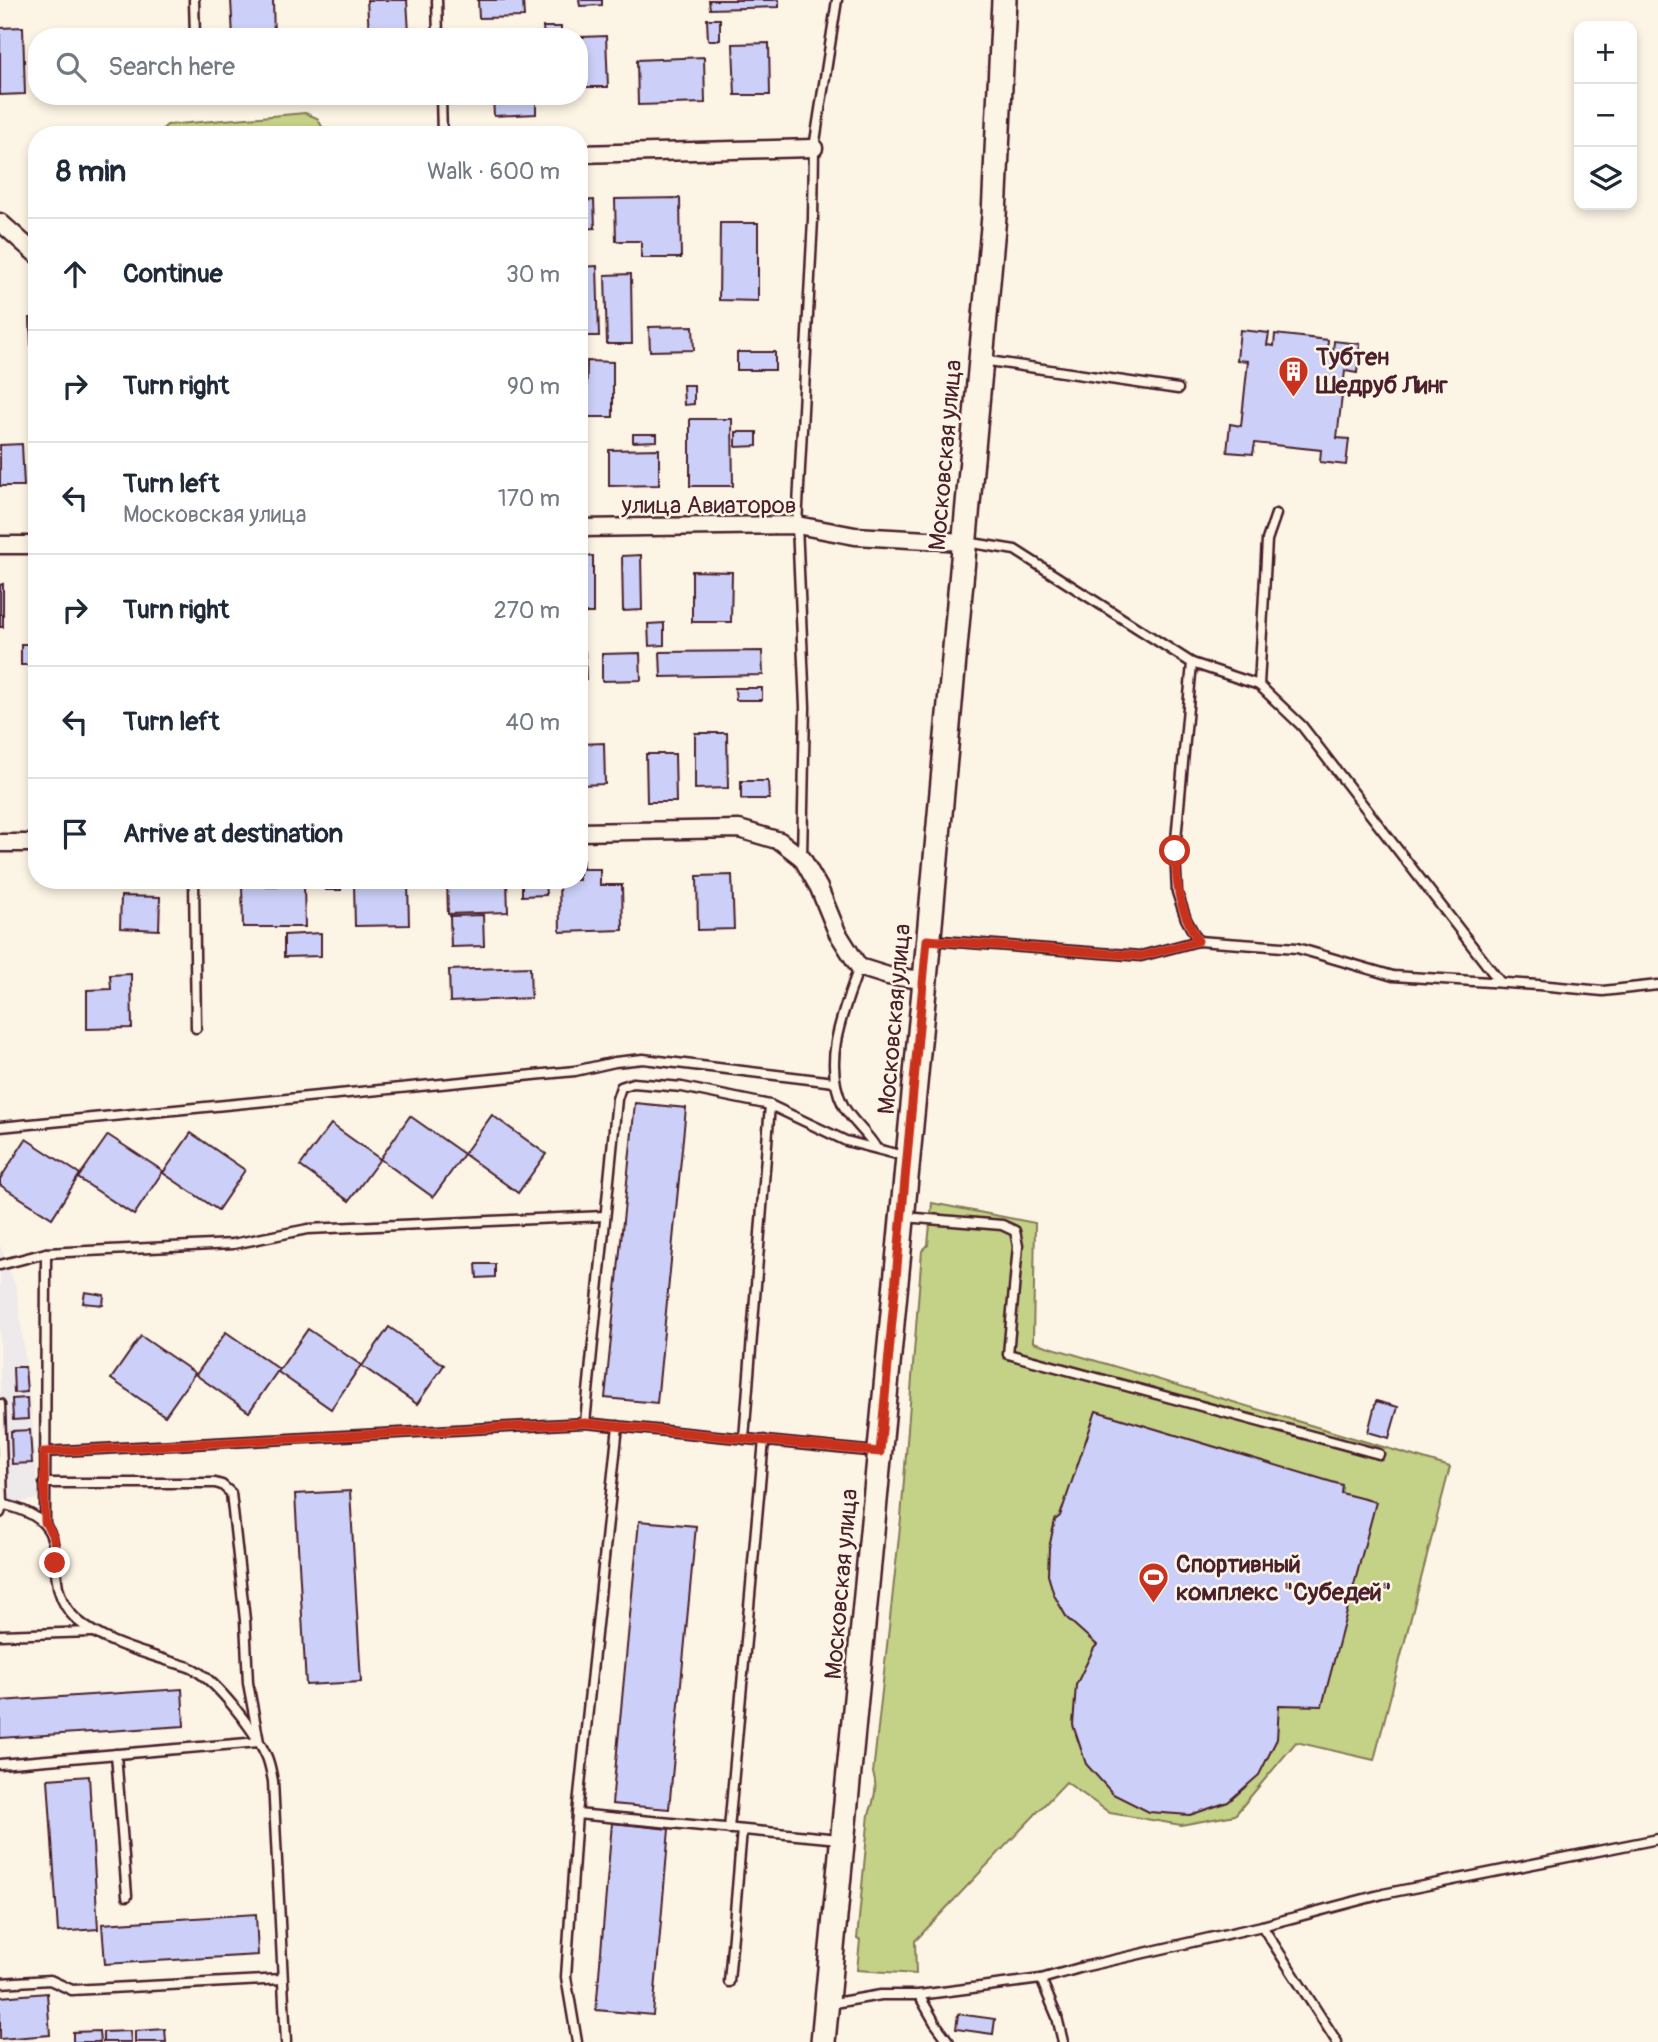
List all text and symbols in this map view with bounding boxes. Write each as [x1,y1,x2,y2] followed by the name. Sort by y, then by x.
[1574,21,1637,210] map controls
[1574,21,1637,84] button: +
[28,28,588,105] search box
[52,48,90,86] icon: search
[108,51,235,83] text: Search here
[1574,84,1637,147] button: −
[1574,147,1637,210] button: layers
[56,153,126,190] text: 8 min
[427,157,560,186] text: Walk · 600 m
[56,255,94,293] icon: ahead
[123,258,223,290] text: Continue
[506,260,560,289] text: 30 m
[1315,343,1448,400] place label: Тубтен Шедруб Линг
[1276,354,1310,398] building icon: Тубтен Шедруб Линг
[923,358,968,552] street label: Московская улица
[56,367,94,405] icon: right
[123,370,229,402] text: Turn right
[507,372,560,401] text: 90 m
[123,468,219,500] text: Turn left
[56,479,94,517] icon: left
[498,484,560,513] text: 170 m
[620,491,797,520] street label: улица Авиаторов
[123,500,306,529] text: Московская улица
[56,591,94,629] icon: right
[123,594,229,626] text: Turn right
[494,596,560,625] text: 270 m
[56,703,94,741] icon: left
[123,706,219,738] text: Turn left
[506,708,560,737] text: 40 m
[56,815,94,853] icon: arrive
[123,818,343,850] text: Arrive at destination
[1159,835,1190,866] route start
[872,922,917,1116] street label: Московская улица
[819,1487,864,1681] street label: Московская улица
[39,1547,70,1578] route end
[1176,1550,1391,1607] place label: Спортивный комплекс "Субедей"
[1136,1561,1170,1605] sports icon: Спортивный комплекс "Субедей"

